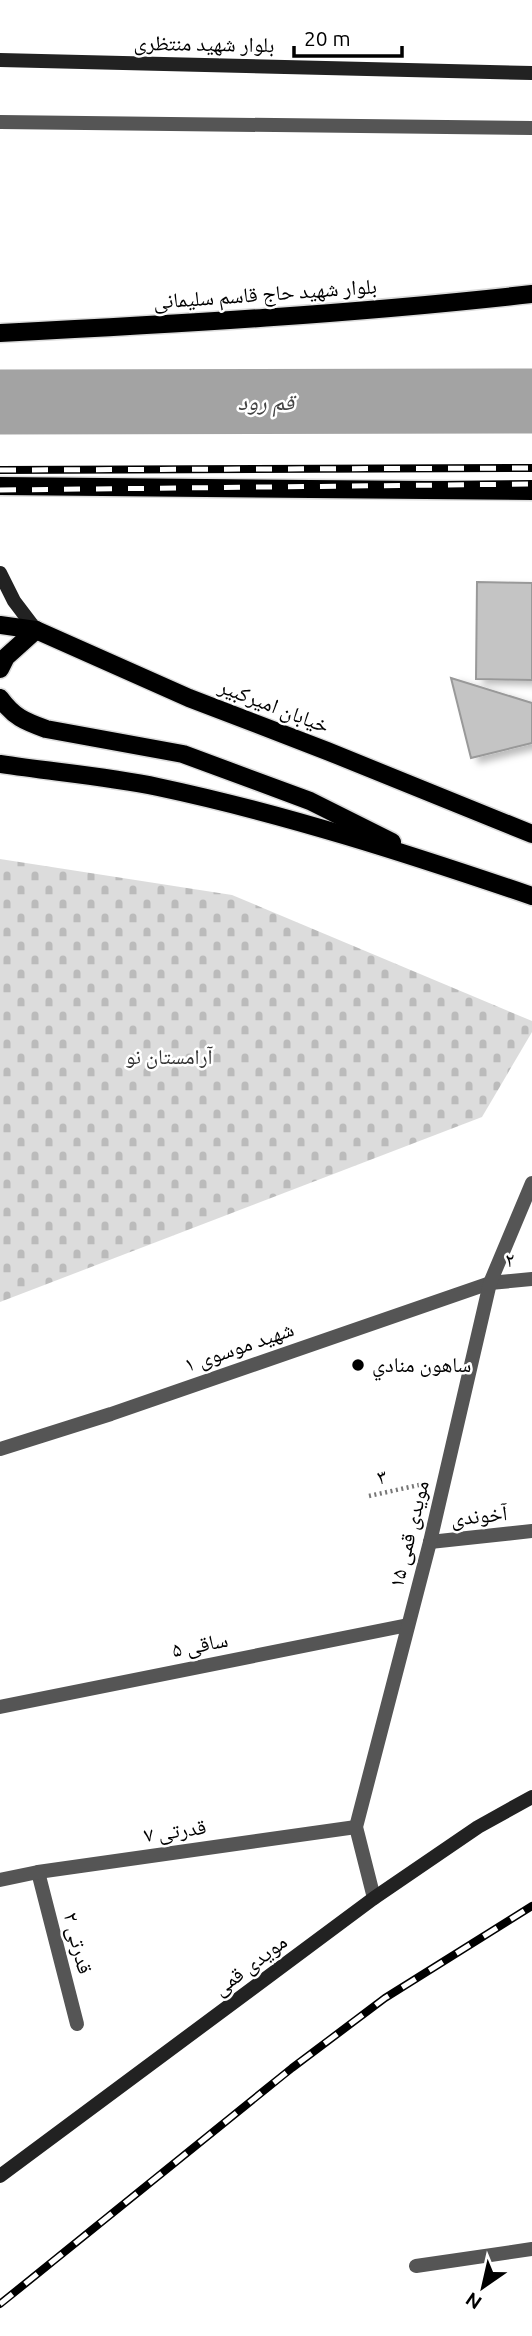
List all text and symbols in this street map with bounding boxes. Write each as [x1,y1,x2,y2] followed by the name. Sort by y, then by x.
[294,14,402,58] scale bar
[304,26,351,50] text: 20 m
[133,30,275,57] street label: بلوار شهید منتظری
[152,273,378,316] street label: بلوار شهید حاج قاسم سلیمانی
[238,389,297,418] water label: قم رود
[215,673,333,738] street label: خیابان امیرکبیر
[125,1044,213,1069] park label: آرامستان نو
[504,1247,515,1271] street label: ۲
[181,1316,297,1377] street label: شهید موسوی ۱
[372,1352,471,1381] place label: ساهون منادي
[350,1357,366,1373] marker: ساهون منادي
[375,1463,389,1489] street label: ۳
[383,1478,435,1590] street label: مویدی قمی ۱۵
[449,1500,509,1531] street label: آخوندی
[170,1627,230,1663] street label: ساقی ۵
[142,1814,208,1848] street label: قدرتی ۷
[58,1909,98,1977] street label: قدرتی ۲
[208,1929,292,2001] street label: مویدی قمی
[448,2252,518,2322] north arrow
[461,2288,486,2314] text: N

